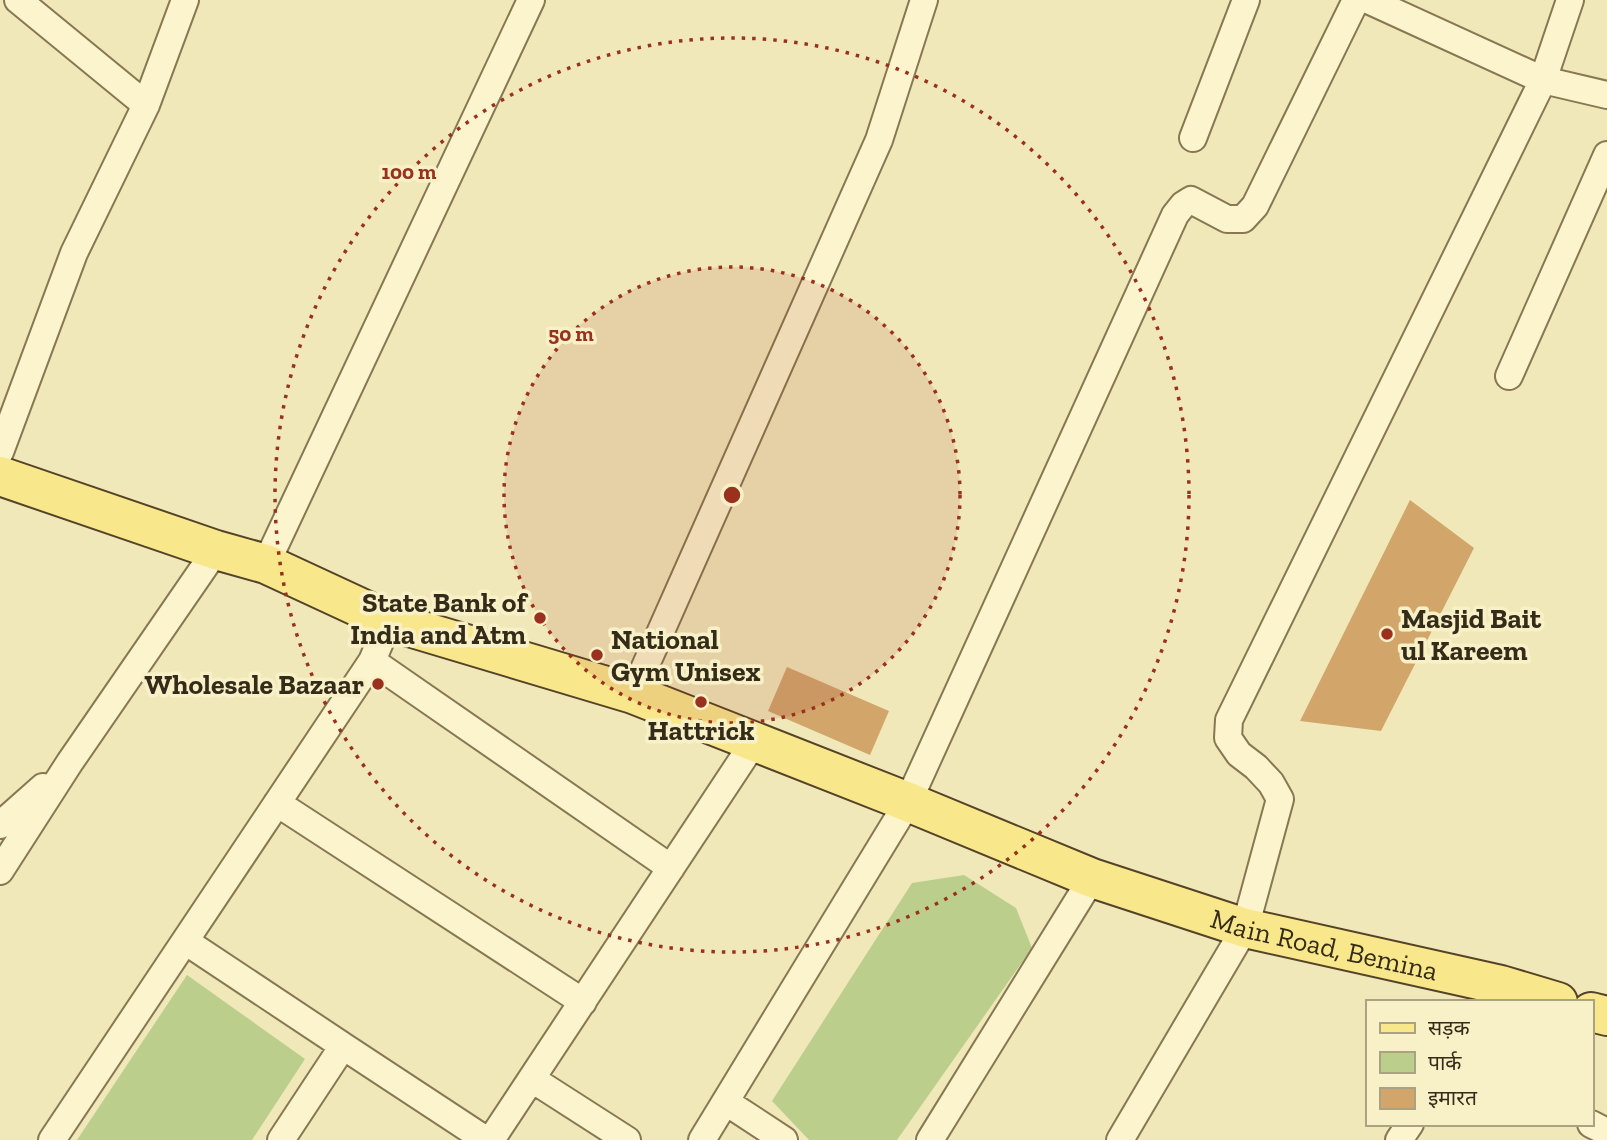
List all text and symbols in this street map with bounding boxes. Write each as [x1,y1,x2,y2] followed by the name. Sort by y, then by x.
[382,159,437,184] text: 100 m
[548,321,594,346] text: 50 m
[720,483,744,507] centre of rings
[350,586,528,651] place label: State Bank of India and Atm
[1401,602,1542,667] place label: Masjid Bait ul Kareem
[532,610,548,626] marker: State Bank of India and Atm
[611,623,760,688] place label: National Gym Unisex
[1379,626,1395,642] marker: Masjid Bait ul Kareem
[589,647,605,663] marker: National Gym Unisex
[145,668,364,701] place label: Wholesale Bazaar
[370,676,386,692] marker: Wholesale Bazaar
[693,694,709,710] marker: Hattrick
[648,714,755,747] place label: Hattrick
[1207,901,1441,987] street label: Main Road, Bemina
[1366,1000,1593,1126] legend
[1428,1015,1470,1040] text: सड़क
[1428,1050,1462,1075] text: पार्क
[1428,1085,1478,1110] text: इमारत

